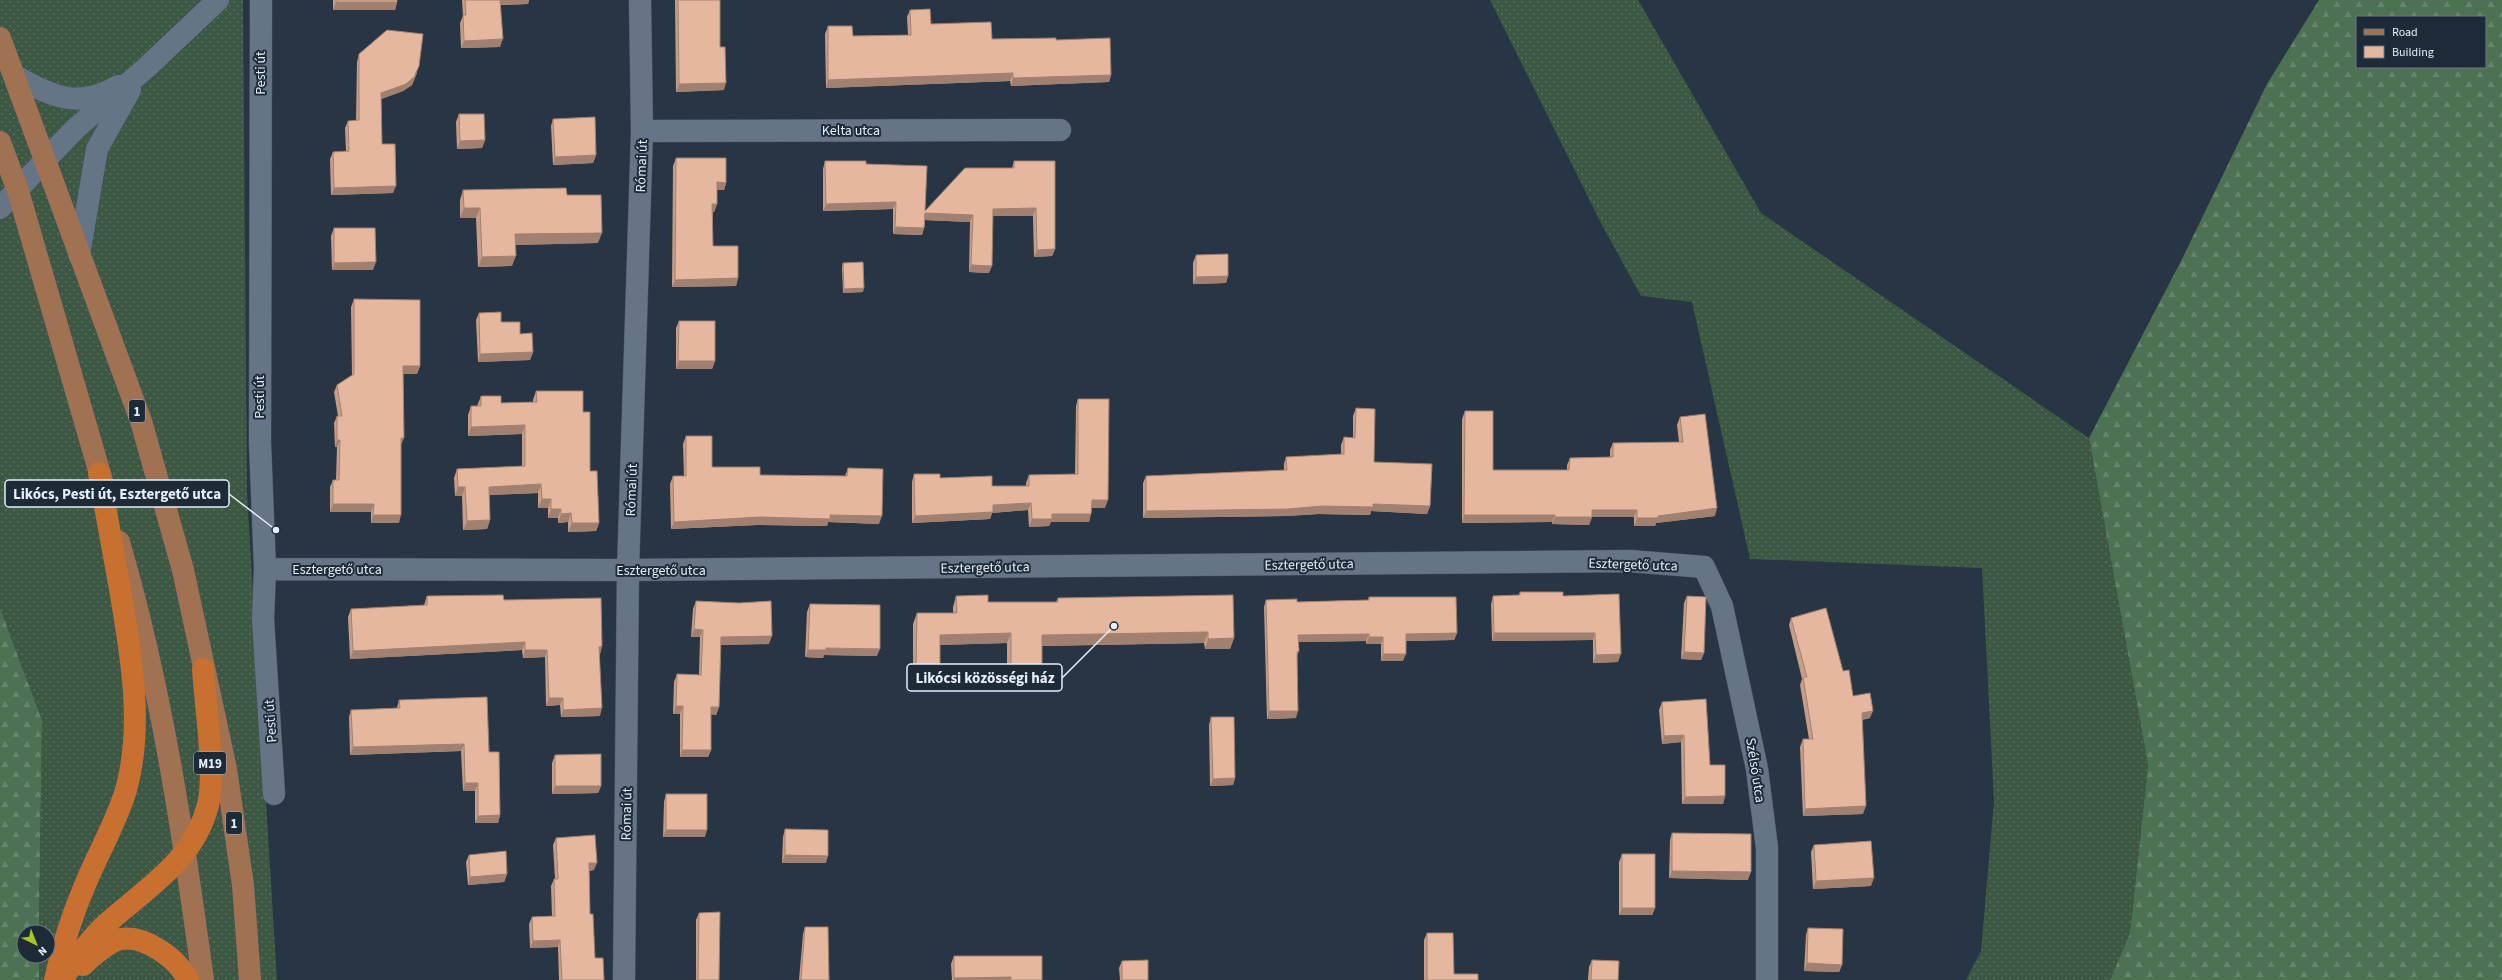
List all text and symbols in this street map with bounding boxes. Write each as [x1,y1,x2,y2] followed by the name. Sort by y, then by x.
[2356,16,2486,68] legend
[2392,24,2418,41] text: Road
[2392,44,2434,61] text: Building
[251,51,271,95] street label: Pesti út
[822,121,880,141] street label: Kelta utca
[631,139,653,193] street label: Római út
[250,375,270,419] street label: Pesti út
[129,400,145,422] road number: 1
[621,463,643,517] street label: Római út
[5,480,229,507] callout: Likócs, Pesti út, Esztergető utca
[13,484,221,505] text: Likócs, Pesti út, Esztergető utca
[1588,553,1678,577] street label: Esztergető utca
[1264,554,1354,576] street label: Esztergető utca
[940,557,1030,579] street label: Esztergető utca
[292,560,382,580] street label: Esztergető utca
[616,561,706,581] street label: Esztergető utca
[907,664,1062,691] callout: Likócsi közösségi ház
[915,668,1055,689] text: Likócsi közösségi ház
[259,698,282,743] street label: Pesti út
[1740,736,1770,804] street label: Szélső utca
[194,752,226,774] road number: M19
[617,787,637,841] street label: Római út
[226,812,242,834] road number: 1
[16,924,56,964] north arrow
[35,943,50,959] text: N

